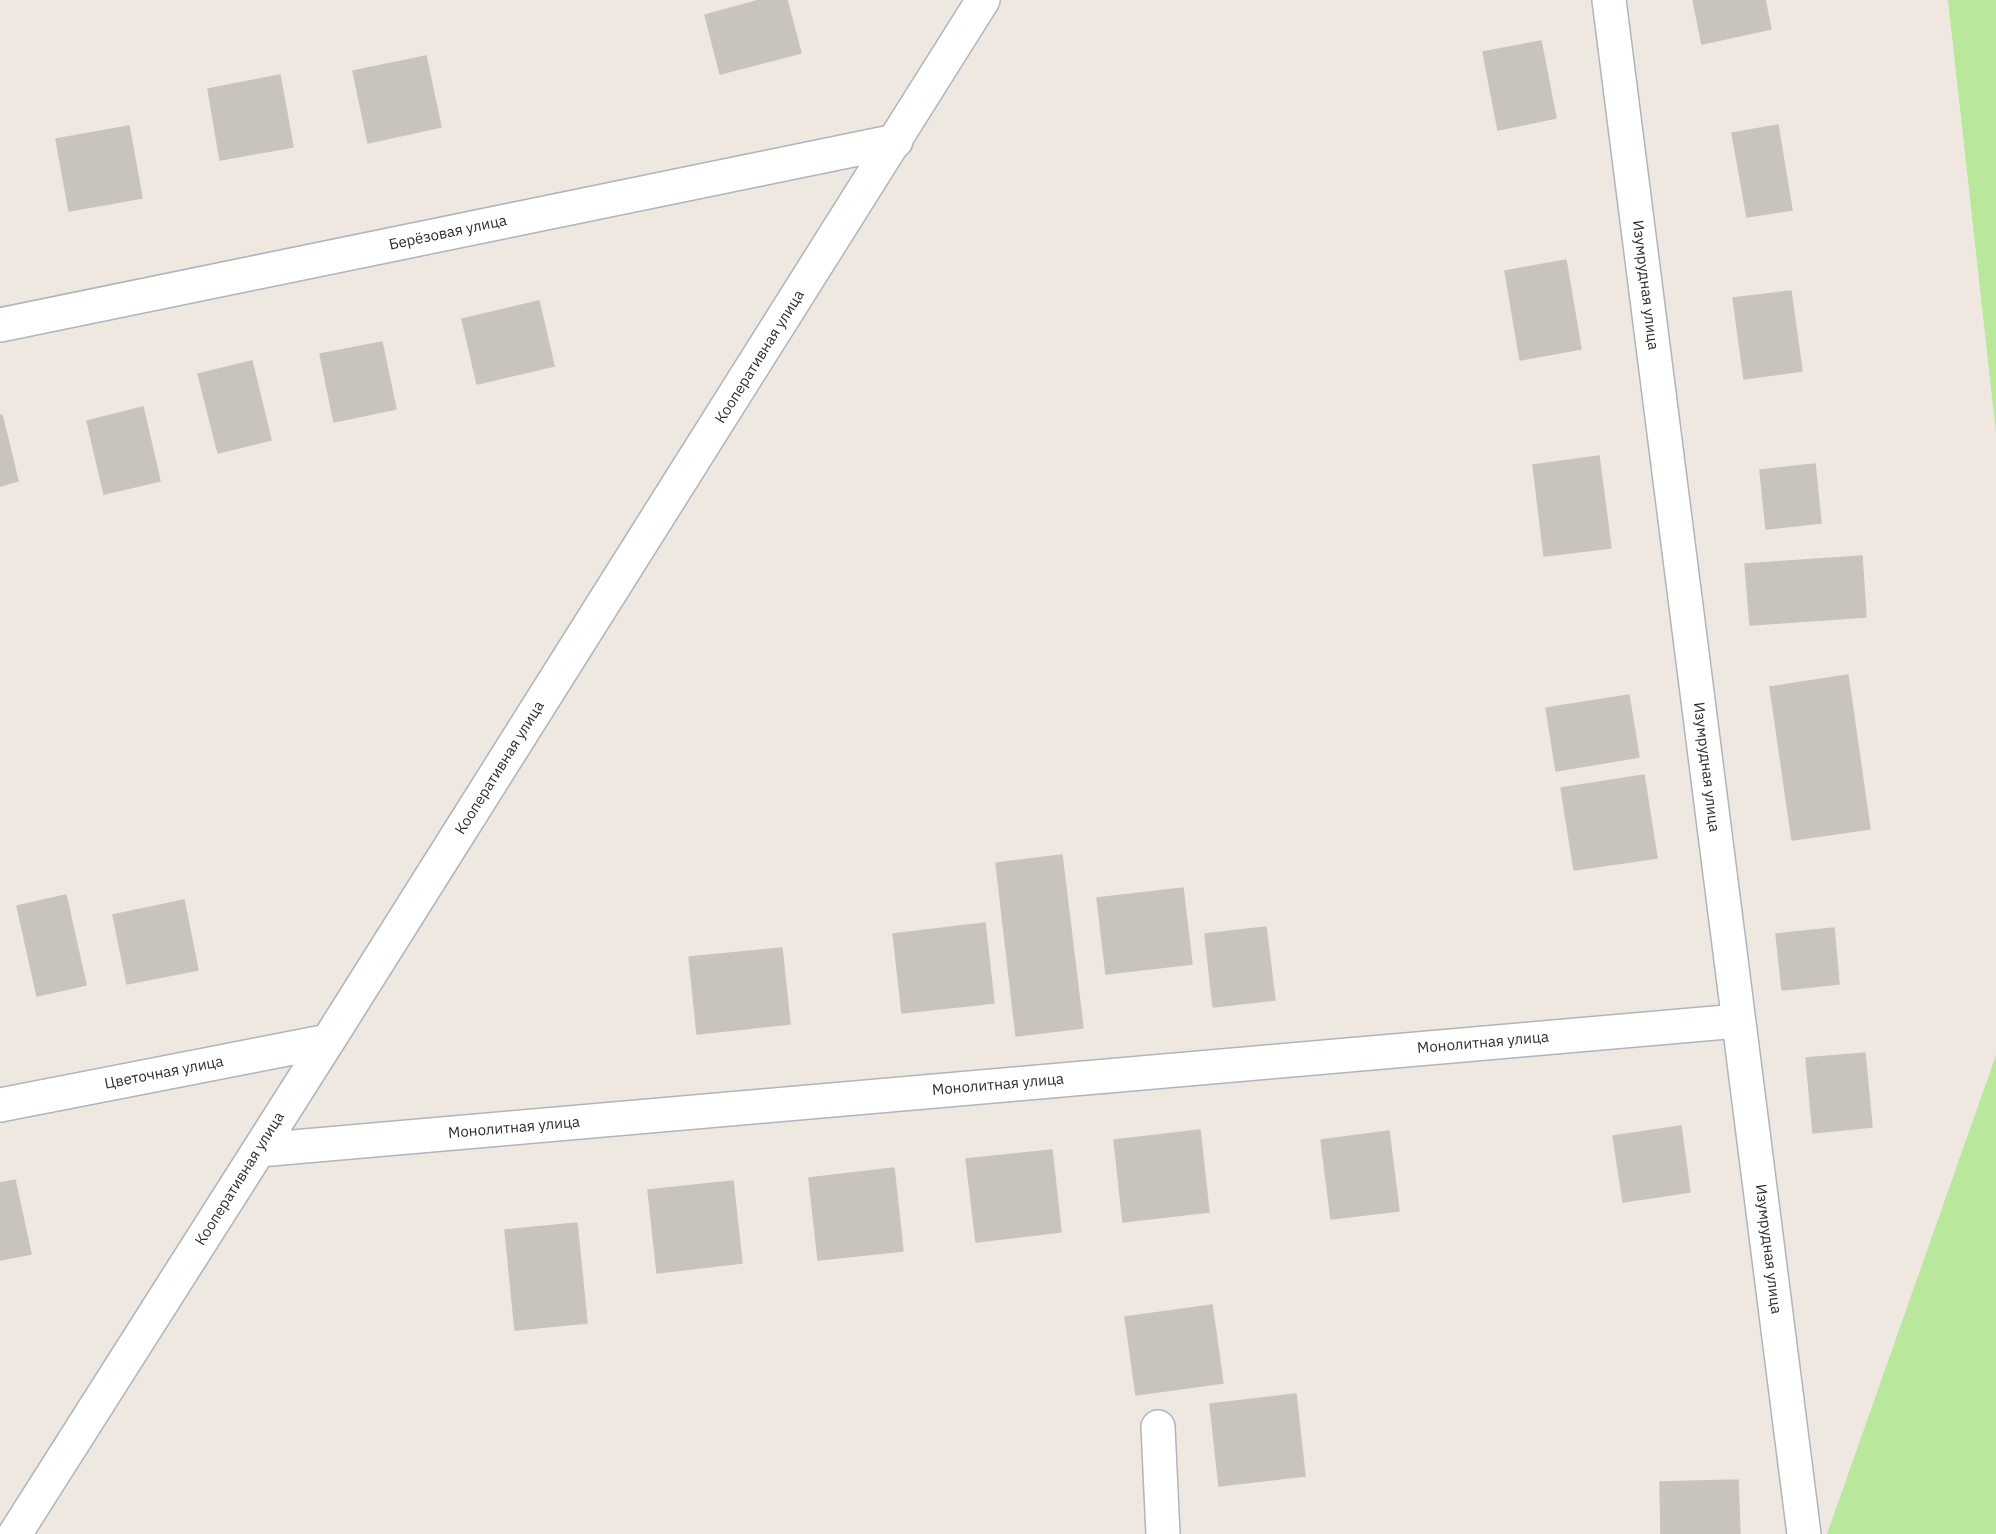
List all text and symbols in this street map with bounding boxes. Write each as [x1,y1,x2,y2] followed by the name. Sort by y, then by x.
[387,212,509,254] street label: Берёзовая улица
[1628,219,1662,351] street label: Изумрудная улица
[712,287,808,427] street label: Кооперативная улица
[452,698,548,838] street label: Кооперативная улица
[1689,701,1723,833] street label: Изумрудная улица
[1416,1028,1550,1058] street label: Монолитная улица
[103,1053,225,1093] street label: Цветочная улица
[931,1070,1065,1100] street label: Монолитная улица
[192,1109,288,1249] street label: Кооперативная улица
[447,1113,581,1143] street label: Монолитная улица
[1751,1183,1785,1315] street label: Изумрудная улица

